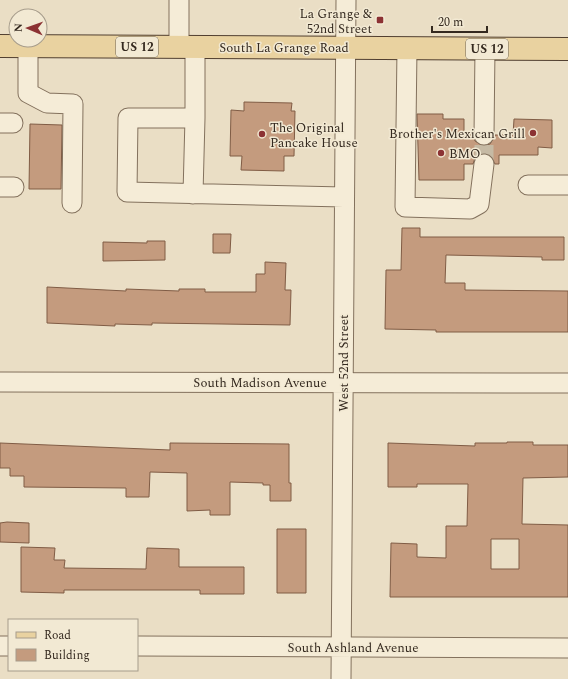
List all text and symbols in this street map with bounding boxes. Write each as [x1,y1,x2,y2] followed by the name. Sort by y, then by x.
[299,4,373,39] place label: La Grange & 52nd Street
[8,8,48,48] north arrow
[432,8,487,34] scale bar
[438,13,463,32] text: 20 m
[375,15,385,25] marker: La Grange & 52nd Street
[10,23,27,32] text: N
[116,37,158,57] road number: US 12
[219,38,349,58] street label: South La Grange Road
[466,39,508,59] road number: US 12
[270,118,358,153] place label: The Original Pancake House
[389,124,525,144] place label: Brother's Mexican Grill
[528,128,538,138] marker: Brother's Mexican Grill
[257,129,267,139] marker: The Original Pancake House
[449,144,480,164] place label: BMO
[436,148,446,158] marker: BMO
[334,314,354,412] street label: West 52nd Street
[193,373,327,393] street label: South Madison Avenue
[8,619,138,671] legend
[44,626,71,645] text: Road
[288,638,418,658] street label: South Ashland Avenue
[44,646,90,665] text: Building

